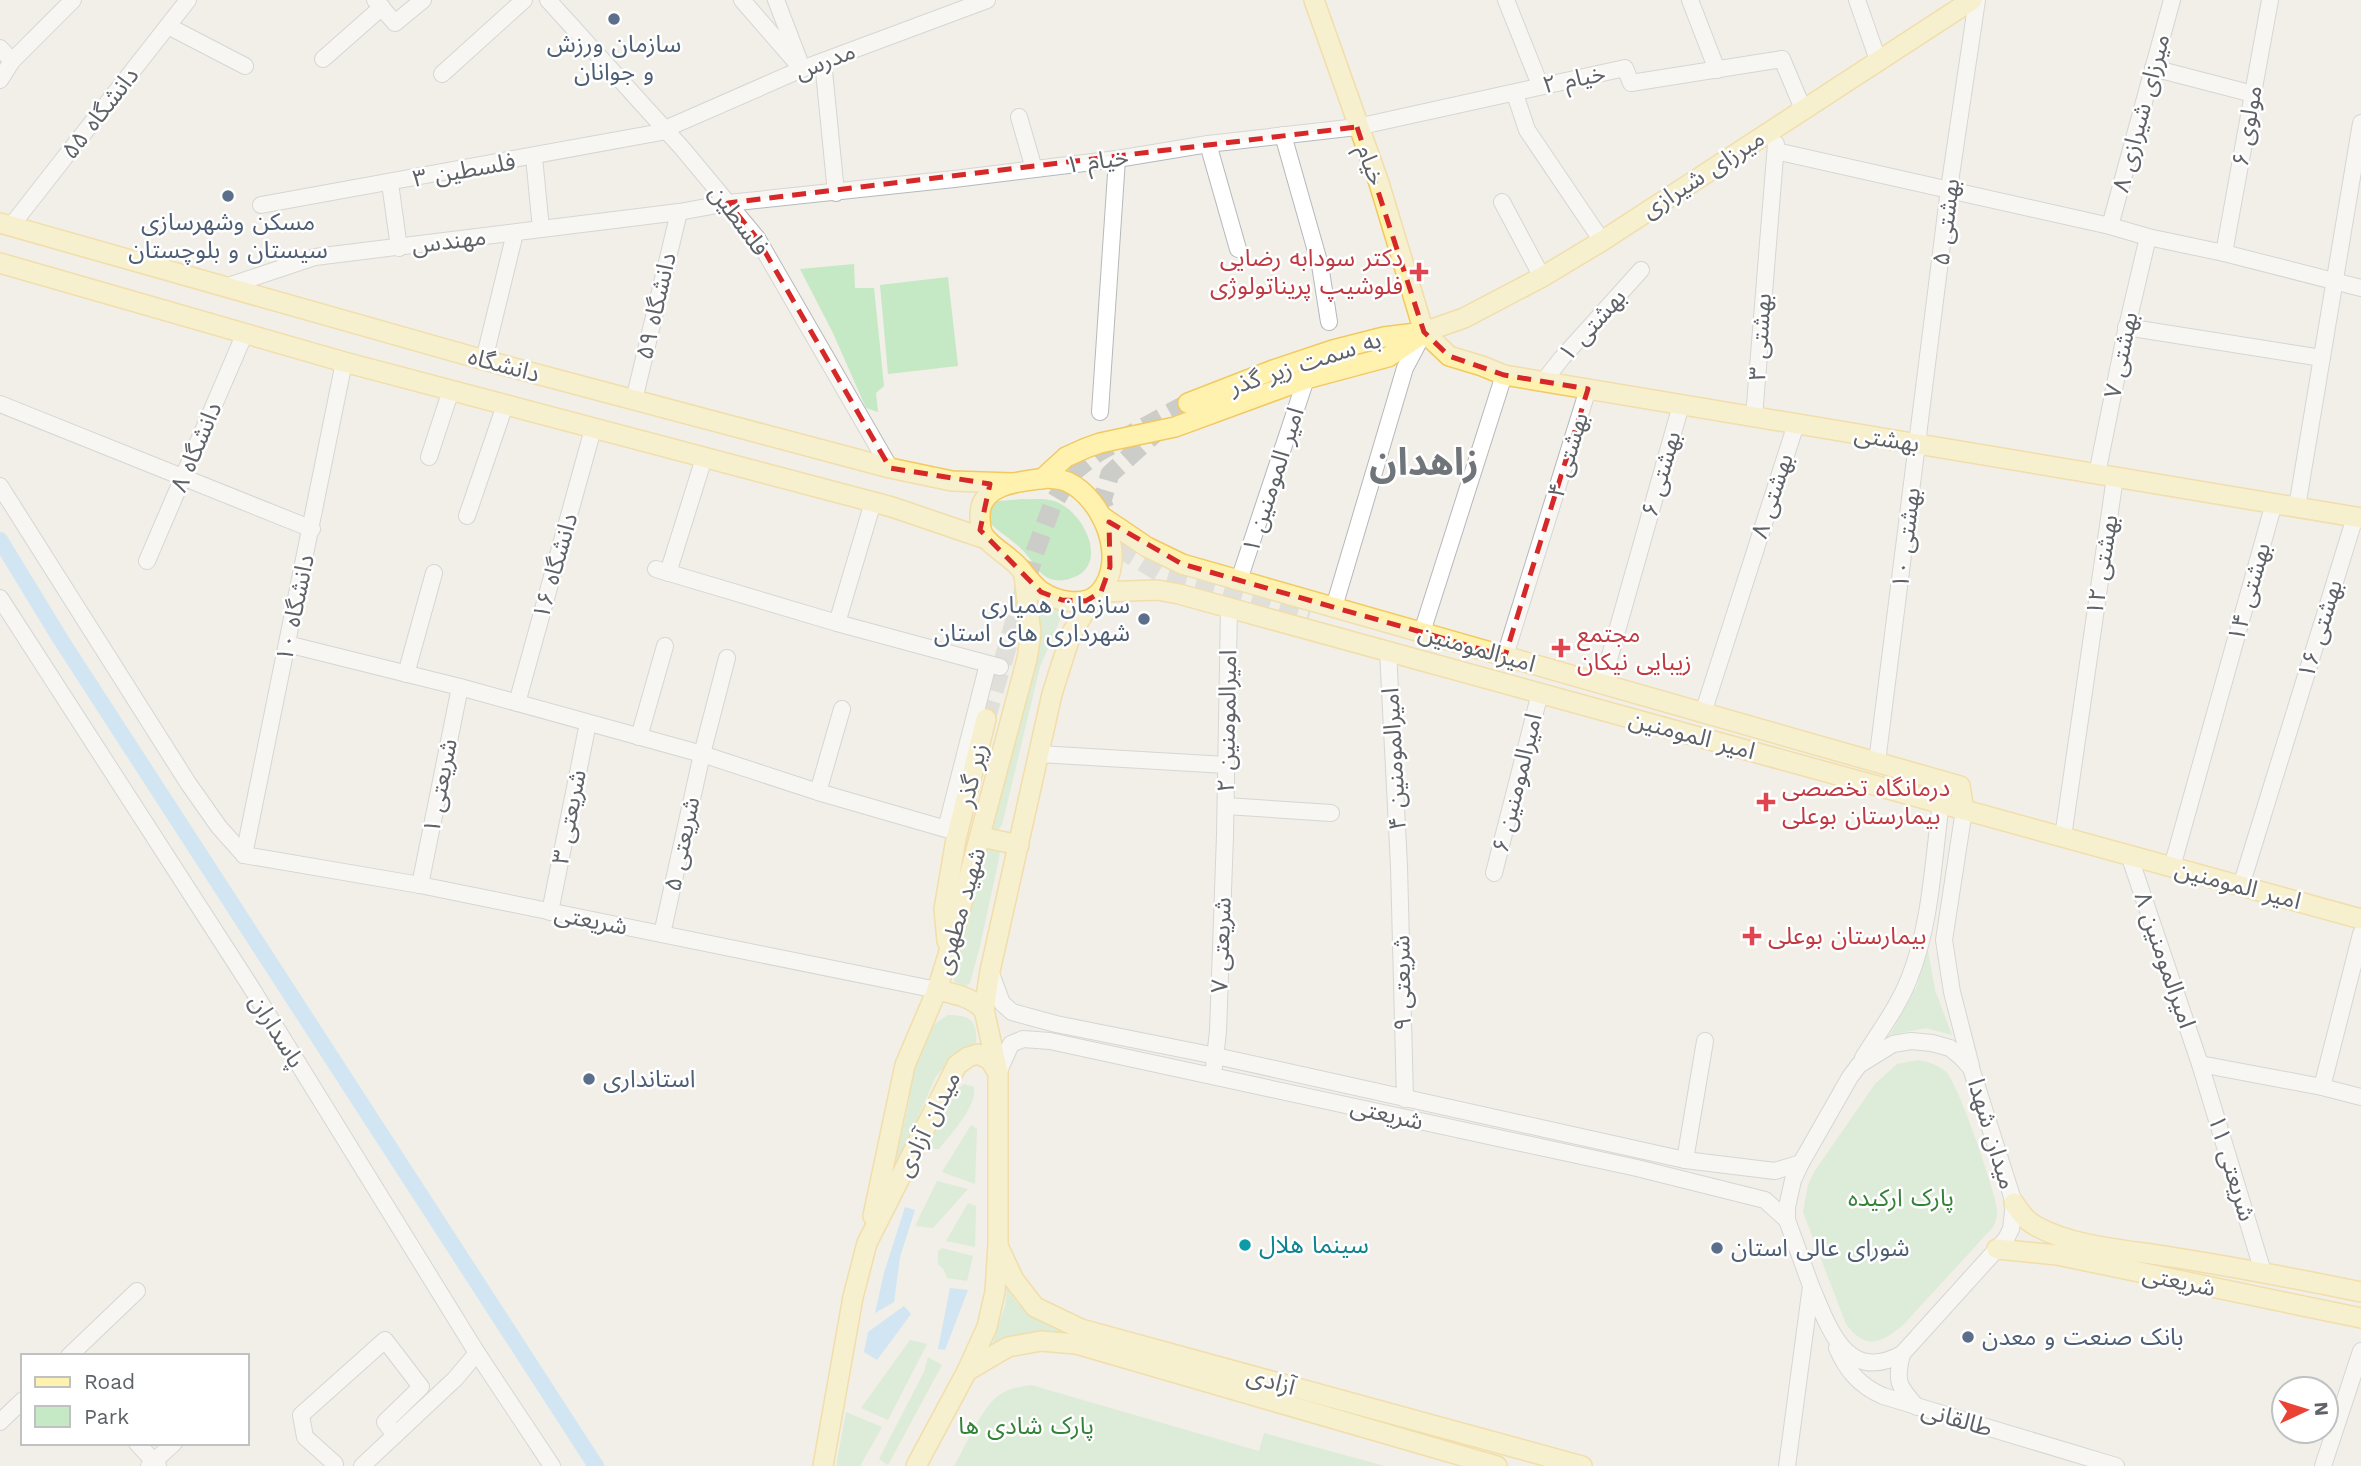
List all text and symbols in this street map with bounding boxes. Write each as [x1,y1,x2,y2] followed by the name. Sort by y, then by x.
[606,11,622,27] marker: سازمان ورزش و جوانان
[547,30,681,86] place label: سازمان ورزش و جوانان
[2106,31,2176,195] street label: میرزای شیرازی ۸
[791,37,859,85] street label: مدرس
[1540,59,1609,103] street label: خیام ۲
[56,62,144,164] street label: دانشگاه ۵۵
[2226,83,2268,169] street label: مولوی ۶
[1636,124,1770,224] street label: میرزای شیرازی
[1347,141,1391,191] street label: خیام
[1064,143,1131,183] street label: خیام ۱
[410,147,518,193] street label: فلسطین ۳
[1927,177,1965,267] street label: بهشتی ۵
[703,179,775,261] street label: فلسطین
[220,188,236,204] marker: مسکن وشهرسازی سیستان و بلوچستان
[128,208,328,265] place label: مسکن وشهرسازی سیستان و بلوچستان
[410,223,488,259] street label: مهندس
[1210,244,1403,302] place label: دکتر سودابه رضایی فلوشیپ پریناتولوژی
[630,250,682,362] street label: دانشگاه ۵۹
[1409,262,1429,282] marker: دکتر سودابه رضایی فلوشیپ پریناتولوژی
[1552,283,1632,367] street label: بهشتی ۱
[1743,292,1777,382] street label: بهشتی ۳
[2098,309,2144,401] street label: بهشتی ۷
[1225,325,1384,401] street label: به سمت زیر گذر
[465,342,543,388] street label: دانشگاه
[165,398,227,496] street label: دانشگاه ۸
[1236,404,1310,556] street label: امیر المومنین ۱
[1542,409,1594,501] street label: بهشتی ۴
[1852,420,1922,458] street label: بهشتی
[1635,428,1687,520] street label: بهشتی ۶
[1369,440,1479,484] district label: زاهدان
[1745,450,1799,542] street label: بهشتی ۸
[1886,486,1926,590] street label: بهشتی ۱۰
[527,510,583,622] street label: دانشگاه ۱۶
[2080,513,2124,617] street label: بهشتی ۱۲
[2222,539,2276,645] street label: بهشتی ۱۴
[270,552,320,664] street label: دانشگاه ۱۰
[2292,576,2348,682] street label: بهشتی ۱۶
[934,591,1130,647] place label: سازمان همیاری شهرداری های استان
[1136,611,1152,627] marker: سازمان همیاری شهرداری های استان
[1415,618,1539,678] street label: امیرالمومنین
[1577,620,1692,676] place label: مجتمع زیبایی نیکان
[1551,638,1571,658] marker: مجتمع زیبایی نیکان
[1212,649,1242,793] street label: امیرالمومنین ۲
[1376,687,1412,831] street label: امیرالمومنین ۴
[1626,705,1758,765] street label: امیر المومنین
[1486,710,1548,856] street label: امیرالمومنین ۶
[417,736,463,836] street label: شریعتی ۱
[950,740,993,811] street label: زیر گذر
[546,767,592,867] street label: شریعتی ۳
[1782,774,1950,830] place label: درمانگاه تخصصی بیمارستان بوعلی
[1756,792,1776,812] marker: درمانگاه تخصصی بیمارستان بوعلی
[658,794,706,894] street label: شریعتی ۵
[929,844,991,978] street label: شهید مطهری
[2172,855,2304,915] street label: امیر المومنین
[2129,888,2201,1032] street label: امیرالمومنین ۸
[1205,897,1237,993] street label: شریعتی ۷
[552,899,630,941] street label: شریعتی
[1768,922,1926,950] place label: بیمارستان بوعلی
[1742,926,1762,946] marker: بیمارستان بوعلی
[1387,935,1417,1031] street label: شریعتی ۹
[242,989,311,1074] street label: پاسداران
[603,1065,695,1093] place label: استانداری
[890,1067,966,1181] street label: میدان آزادی
[581,1071,597,1087] marker: استانداری
[1962,1075,2022,1193] street label: میدان شهدا
[1348,1092,1426,1136] street label: شریعتی
[2203,1112,2261,1224] street label: شریعتی ۱۱
[1848,1184,1954,1213] park label: پارک ارکیده
[1259,1231,1369,1259] place label: سینما هلال
[1731,1234,1910,1262] place label: شورای عالی استان
[1237,1237,1253,1253] marker: سینما هلال
[1709,1240,1725,1256] marker: شورای عالی استان
[2140,1260,2218,1302] street label: شریعتی
[1982,1323,2184,1351] place label: بانک صنعت و معدن
[1960,1329,1976,1345] marker: بانک صنعت و معدن
[21,1354,248,1445] legend
[1244,1361,1299,1401] street label: آزادی
[84,1369,135,1394] text: Road
[2270,1375,2340,1445] north arrow
[1918,1396,1996,1442] street label: طالقانی
[2309,1401,2333,1417] text: N
[84,1404,129,1429] text: Park
[958,1412,1094,1441] park label: پارک شادی ها

